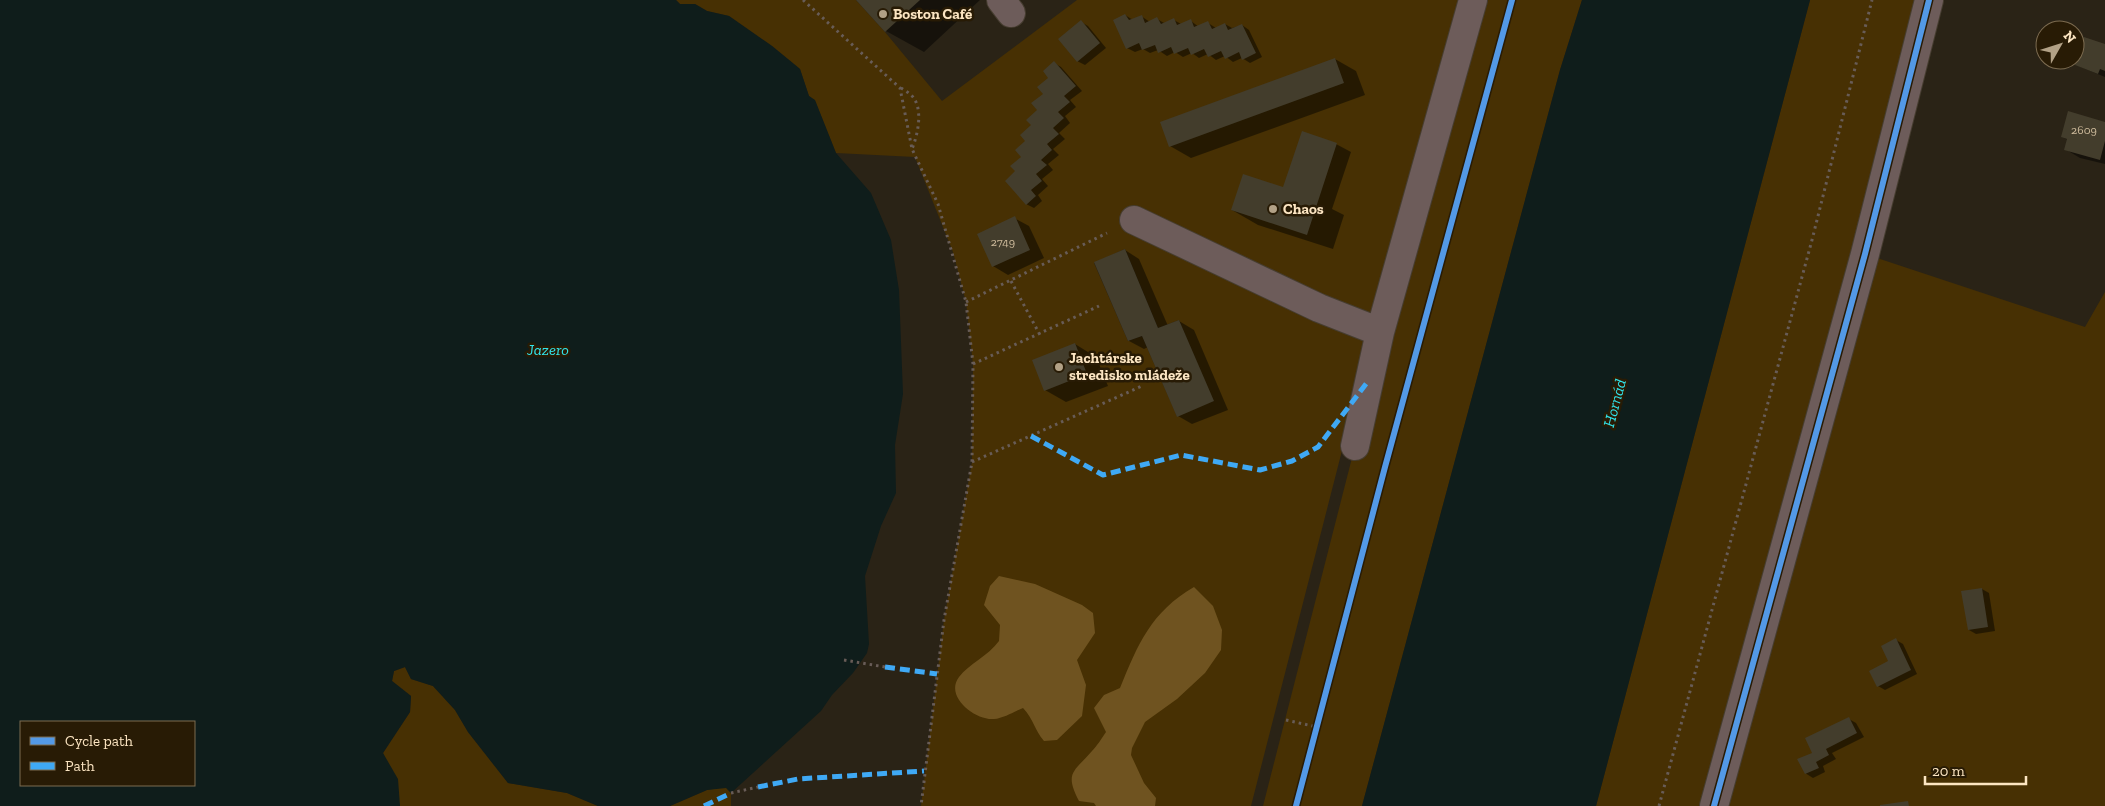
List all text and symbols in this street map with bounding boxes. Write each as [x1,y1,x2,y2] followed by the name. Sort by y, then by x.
[893,5,972,23] place label: Boston Café
[877,8,889,20] marker: Boston Café
[2035,20,2085,70] north arrow
[2060,28,2080,47] text: N
[2071,123,2097,137] house number: 2609
[1283,200,1324,218] place label: Chaos
[1267,203,1279,215] marker: Chaos
[991,235,1015,249] house number: 2749
[526,340,569,359] water label: Jazero
[1069,349,1190,384] place label: Jachtárske stredisko mládeže
[1053,361,1065,373] marker: Jachtárske stredisko mládeže
[1599,377,1630,429] water label: Hornád
[20,721,195,786] legend
[65,732,134,750] text: Cycle path
[1925,754,2026,786] scale bar
[65,757,95,775] text: Path
[1932,762,1965,780] text: 20 m

